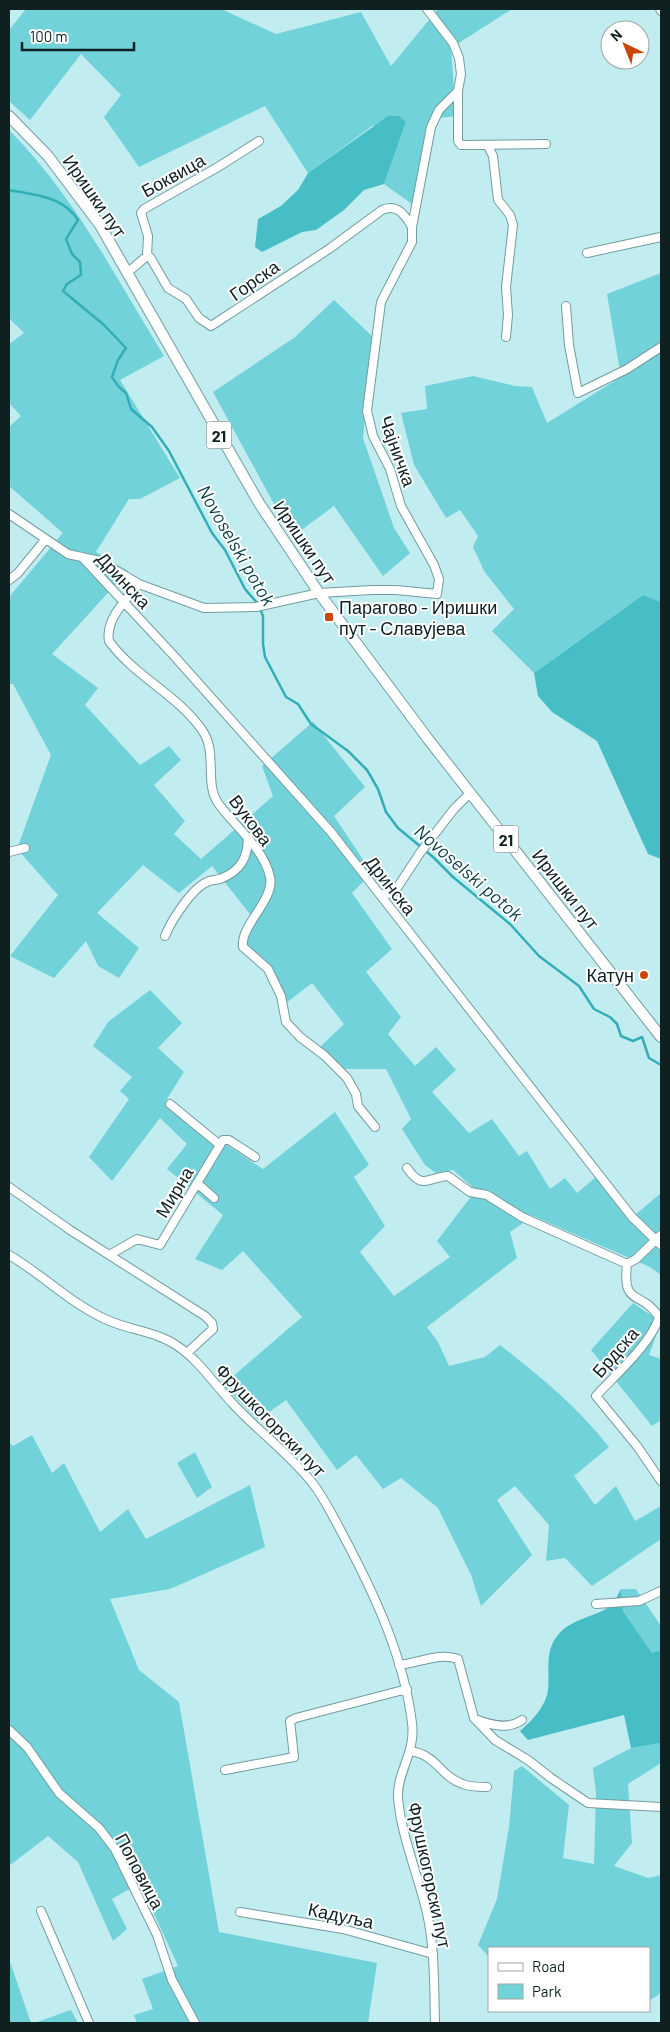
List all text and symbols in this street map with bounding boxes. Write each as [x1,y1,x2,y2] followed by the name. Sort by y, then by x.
[22,20,135,52] scale bar
[600,20,650,70] north arrow
[607,26,625,45] text: N
[30,27,68,45] text: 100 m
[137,148,210,202] street label: Боквица
[58,150,132,242] street label: Иришки пут
[225,254,284,305] street label: Горска
[375,413,421,490] street label: Чајничка
[206,422,232,448] road number: 21
[193,480,281,610] water label: Novoselski potok
[269,496,341,588] street label: Иришки пут
[92,547,156,614] street label: Дринска
[339,596,497,639] place label: Парагово - Иришки пут - Славујева
[323,611,335,623] marker: Парагово - Иришки пут - Славујева
[225,790,278,851] street label: Вукова
[410,819,528,926] water label: Novoselski potok
[494,826,518,852] road number: 21
[528,844,604,934] street label: Иришки пут
[361,851,422,920] street label: Дринска
[587,964,634,986] place label: Катун
[638,969,650,981] marker: Катун
[150,1162,198,1221] street label: Мирна
[587,1322,643,1382] street label: Брдска
[211,1359,331,1481] street label: Фрушкогорски пут
[404,1800,456,1950] street label: Фрушкогорски пут
[111,1829,170,1914] street label: Поповица
[306,1897,377,1933] street label: Кадуља
[488,1947,650,2012] legend
[532,1957,565,1975] text: Road
[532,1982,562,2000] text: Park

